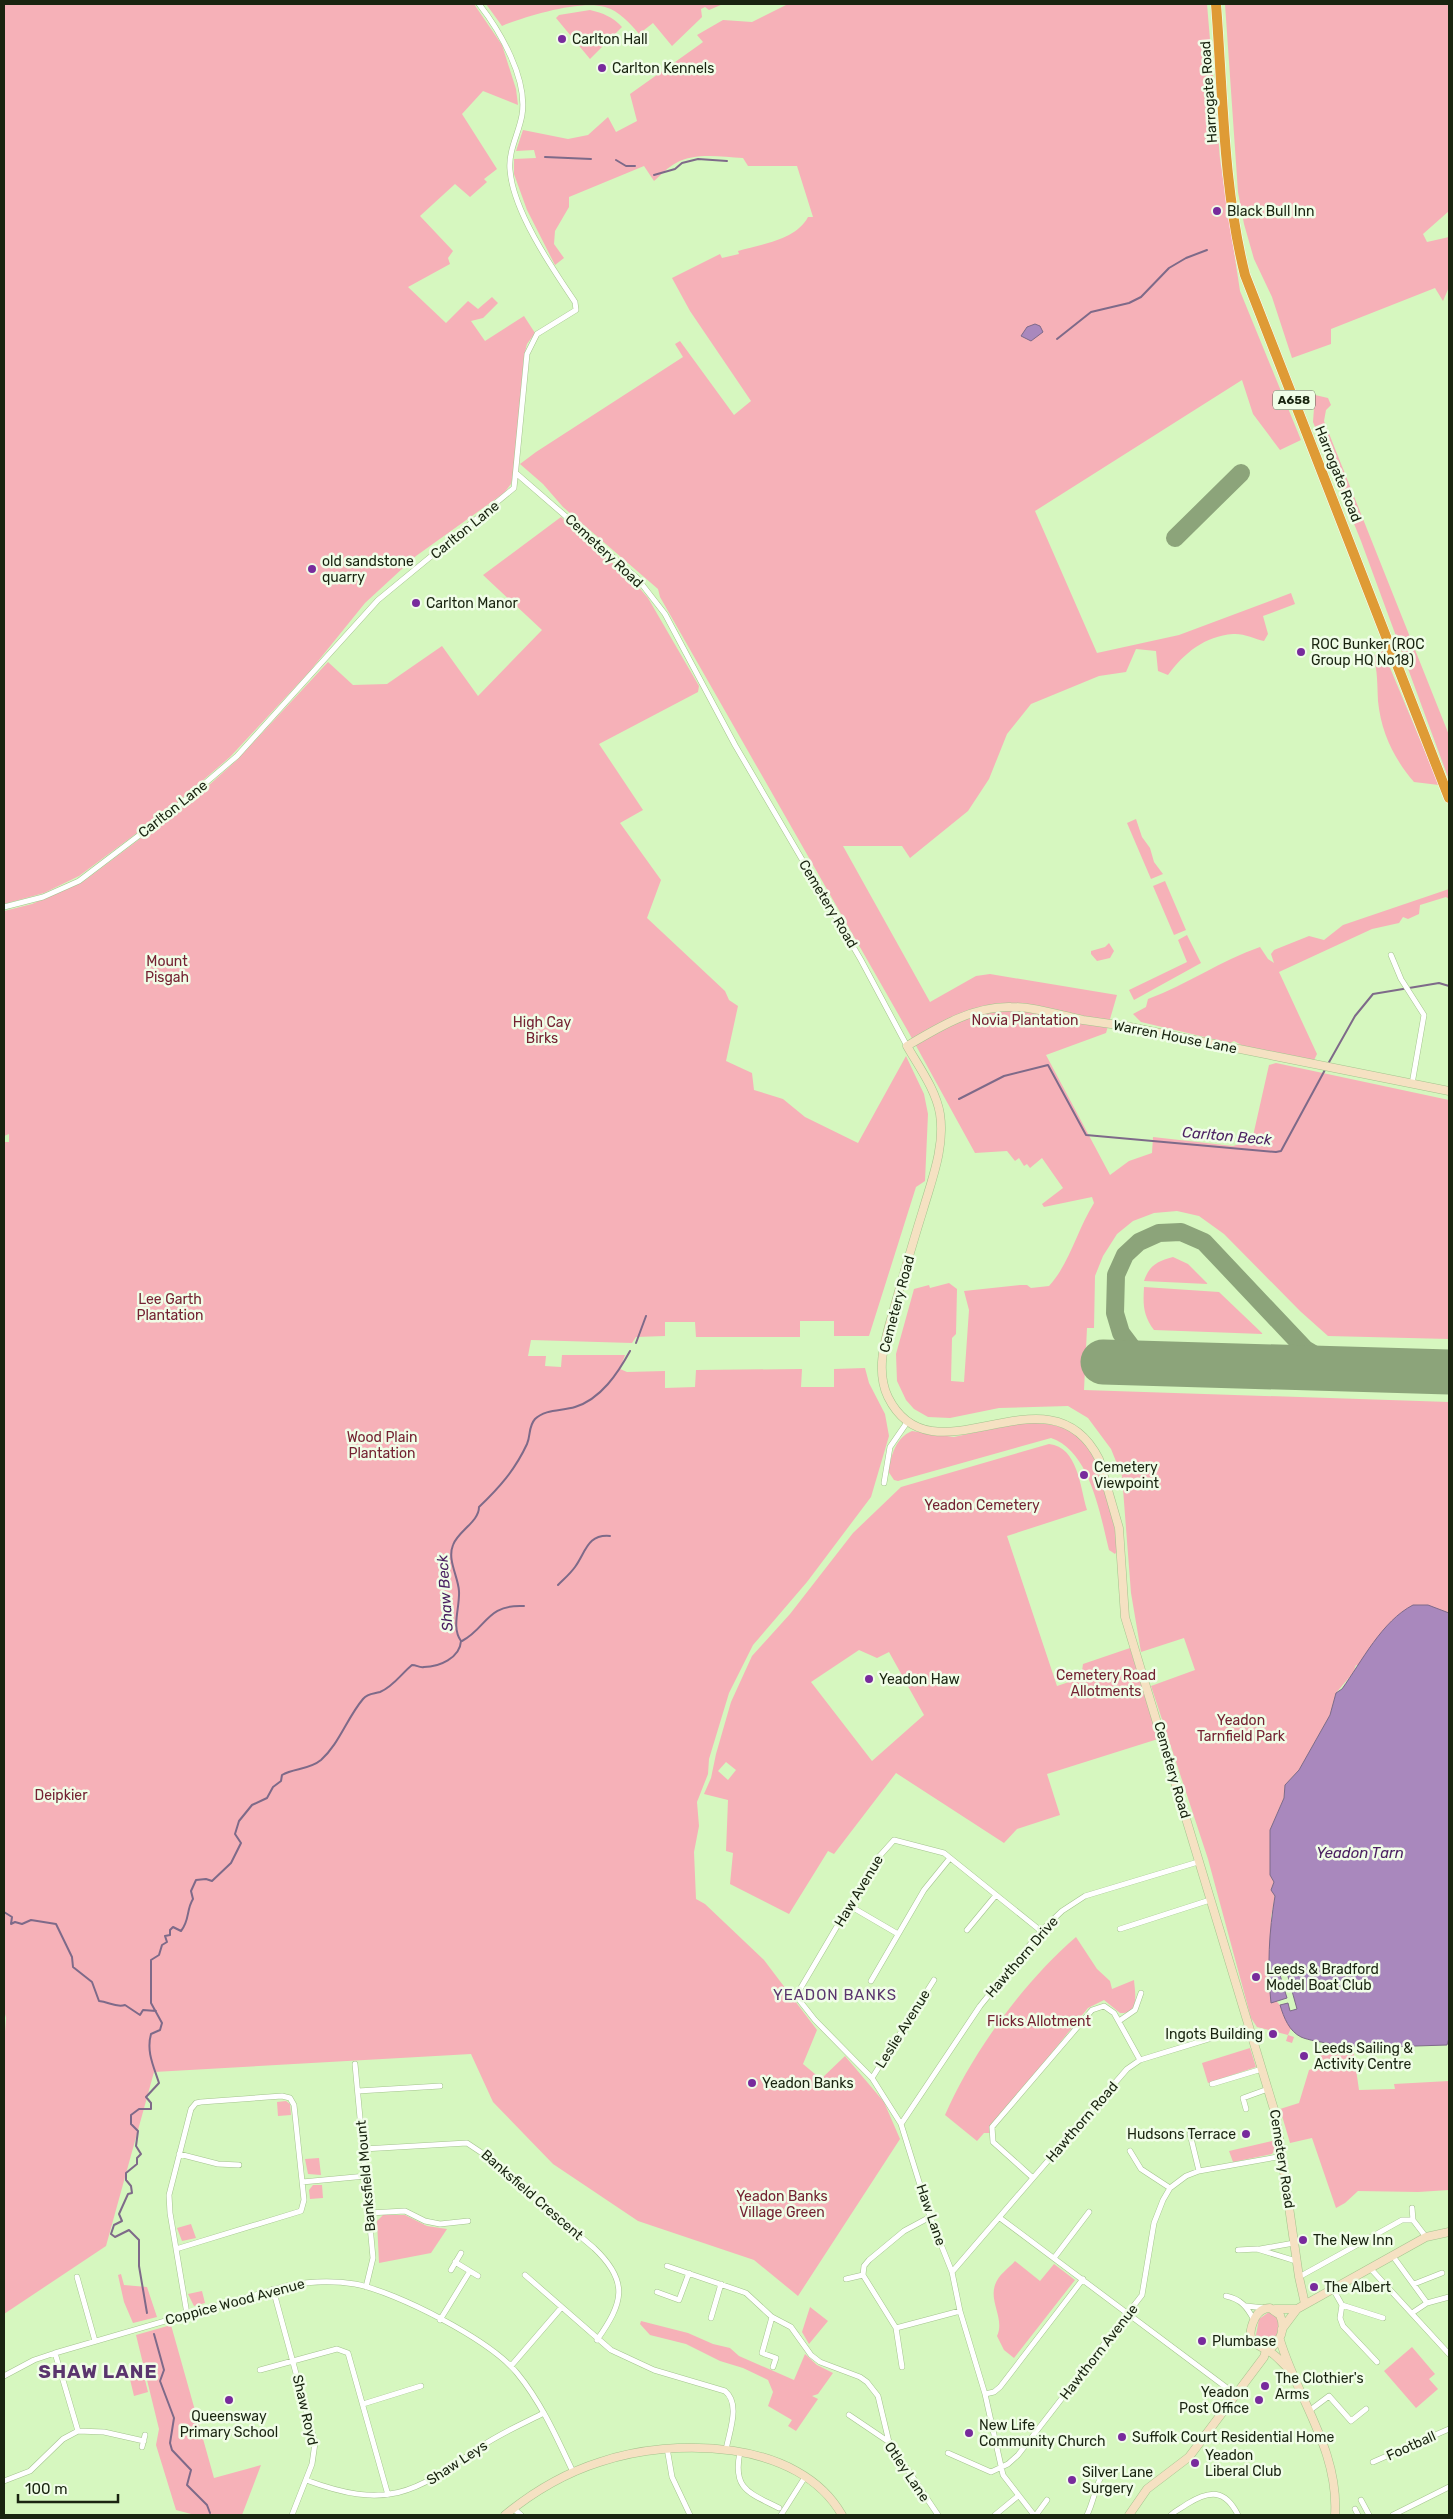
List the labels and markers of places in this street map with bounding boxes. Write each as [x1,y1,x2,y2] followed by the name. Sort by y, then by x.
[572,31,648,48] place label: Carlton Hall
[556,33,568,45] marker: Carlton Hall
[612,60,714,77] place label: Carlton Kennels
[596,62,608,74] marker: Carlton Kennels
[1227,203,1315,220] place label: Black Bull Inn
[1211,205,1223,217] marker: Black Bull Inn
[322,553,414,586] place label: old sandstone quarry
[306,563,318,575] marker: old sandstone quarry
[426,595,519,612] place label: Carlton Manor
[410,597,422,609] marker: Carlton Manor
[1311,636,1425,669] place label: ROC Bunker (ROC Group HQ No18)
[1295,646,1307,658] marker: ROC Bunker (ROC Group HQ No18)
[1094,1459,1160,1492] place label: Cemetery Viewpoint
[1078,1469,1090,1481] marker: Cemetery Viewpoint
[879,1671,960,1688] place label: Yeadon Haw
[863,1673,875,1685] marker: Yeadon Haw
[1266,1961,1379,1994] place label: Leeds & Bradford Model Boat Club
[1250,1971,1262,1983] marker: Leeds & Bradford Model Boat Club
[1165,2026,1263,2043] place label: Ingots Building
[1267,2028,1279,2040] marker: Ingots Building
[1314,2040,1413,2073] place label: Leeds Sailing & Activity Centre
[1298,2050,1310,2062] marker: Leeds Sailing & Activity Centre
[762,2075,854,2092] place label: Yeadon Banks
[746,2077,758,2089] marker: Yeadon Banks
[1127,2126,1236,2143] place label: Hudsons Terrace
[1240,2128,1252,2140] marker: Hudsons Terrace
[1313,2232,1393,2249] place label: The New Inn
[1297,2234,1309,2246] marker: The New Inn
[1324,2279,1392,2296] place label: The Albert
[1308,2281,1320,2293] marker: The Albert
[1212,2333,1276,2350] place label: Plumbase
[1196,2335,1208,2347] marker: Plumbase
[1275,2370,1364,2403] place label: The Clothier's Arms
[1259,2380,1271,2392] marker: The Clothier's Arms
[1179,2384,1249,2417] place label: Yeadon Post Office
[223,2394,235,2406] marker: Queensway Primary School
[1253,2394,1265,2406] marker: Yeadon Post Office
[180,2408,278,2441] place label: Queensway Primary School
[979,2417,1106,2450] place label: New Life Community Church
[963,2427,975,2439] marker: New Life Community Church
[1132,2429,1335,2446] place label: Suffolk Court Residential Home
[1116,2431,1128,2443] marker: Suffolk Court Residential Home
[1205,2447,1282,2480] place label: Yeadon Liberal Club
[1189,2457,1201,2469] marker: Yeadon Liberal Club
[1082,2464,1153,2497] place label: Silver Lane Surgery
[1066,2474,1078,2486] marker: Silver Lane Surgery

